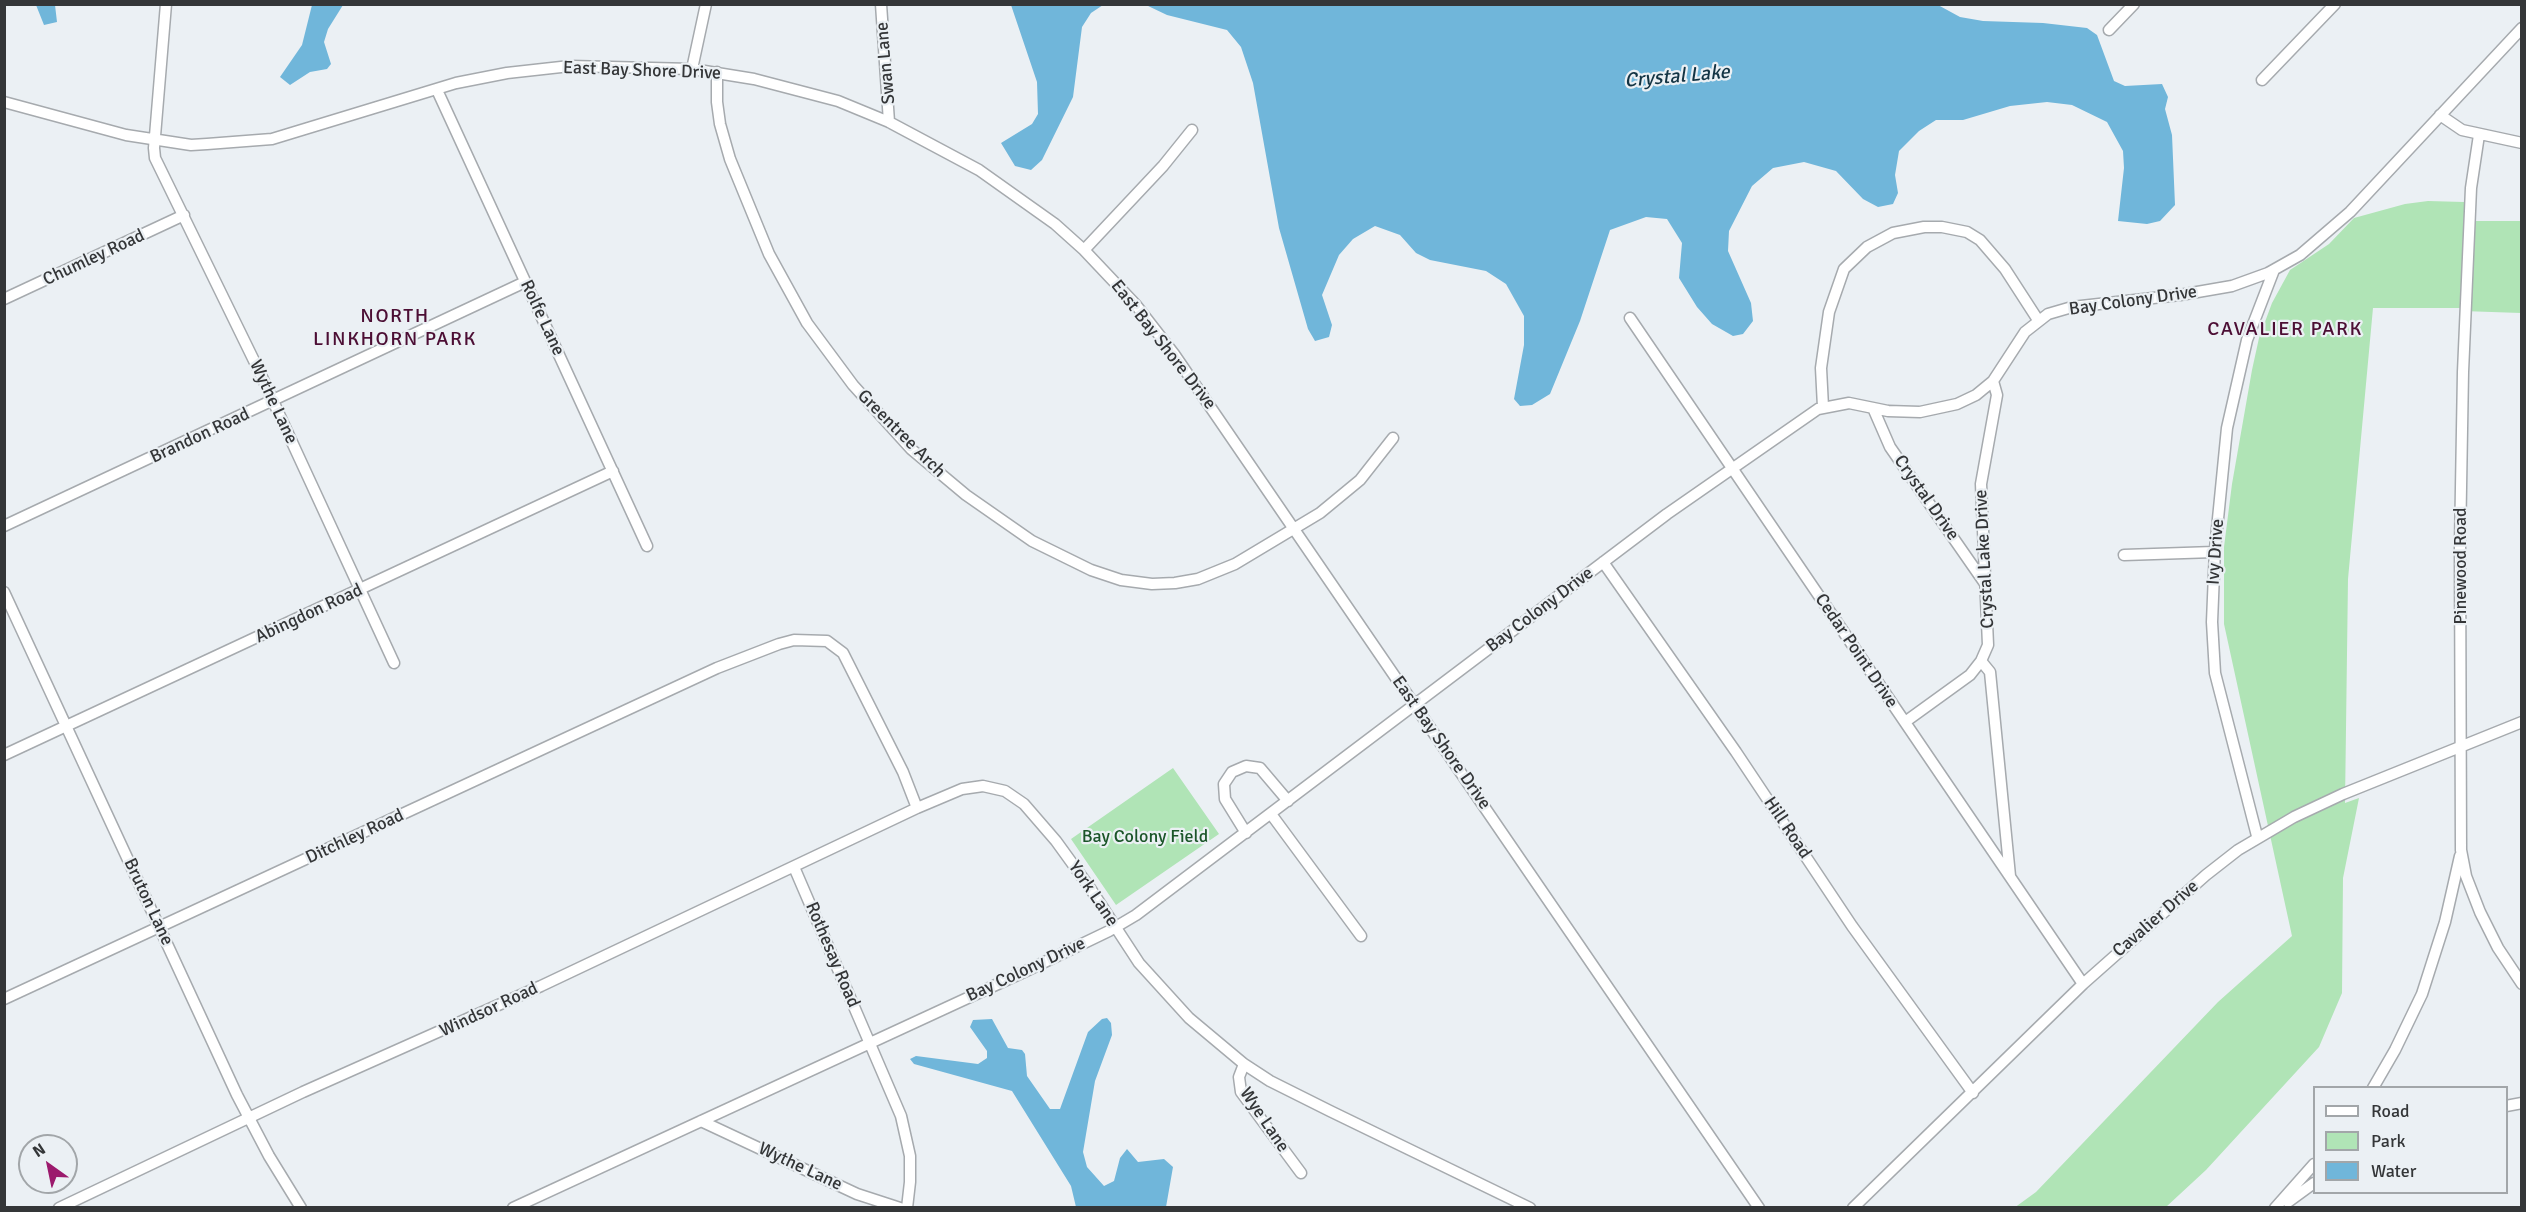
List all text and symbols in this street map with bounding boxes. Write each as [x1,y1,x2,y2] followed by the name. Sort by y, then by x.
[872,21,900,105] street label: Swan Lane
[563,57,721,85] street label: East Bay Shore Drive
[1623,60,1731,94] water label: Crystal Lake
[40,225,148,291] street label: Chumley Road
[1106,276,1220,414] street label: East Bay Shore Drive
[515,277,569,359] street label: Rolfe Lane
[2068,281,2198,321] street label: Bay Colony Drive
[313,305,477,352] district label: NORTH LINKHORN PARK
[2207,318,2363,342] district label: CAVALIER PARK
[244,357,302,447] street label: Wythe Lane
[852,385,950,483] street label: Greentree Arch
[147,404,253,468] street label: Brandon Road
[1889,451,1963,545] street label: Crystal Drive
[1971,489,1999,629] street label: Crystal Lake Drive
[2450,507,2472,625] street label: Pinewood Road
[2203,518,2229,586] street label: Ivy Drive
[1482,563,1598,657] street label: Bay Colony Drive
[252,580,366,648] street label: Abingdon Road
[1810,590,1902,712] street label: Cedar Point Drive
[1387,672,1495,814] street label: East Bay Shore Drive
[1759,793,1815,863] street label: Hill Road
[303,805,407,869] street label: Ditchley Road
[1082,826,1208,848] park label: Bay Colony Field
[118,855,178,949] street label: Bruton Lane
[1063,857,1123,931] street label: York Lane
[2109,876,2203,962] street label: Cavalier Drive
[800,899,864,1011] street label: Rothesay Road
[963,933,1089,1007] street label: Bay Colony Drive
[436,978,542,1042] street label: Windsor Road
[1234,1083,1294,1157] street label: Wye Lane
[2313,1086,2508,1194] legend
[2371,1100,2410,1122] text: Road
[2371,1130,2406,1152] text: Park
[18,1134,78,1194] north arrow
[755,1138,845,1196] street label: Wythe Lane
[29,1139,49,1162] text: N
[2371,1160,2416,1182] text: Water

